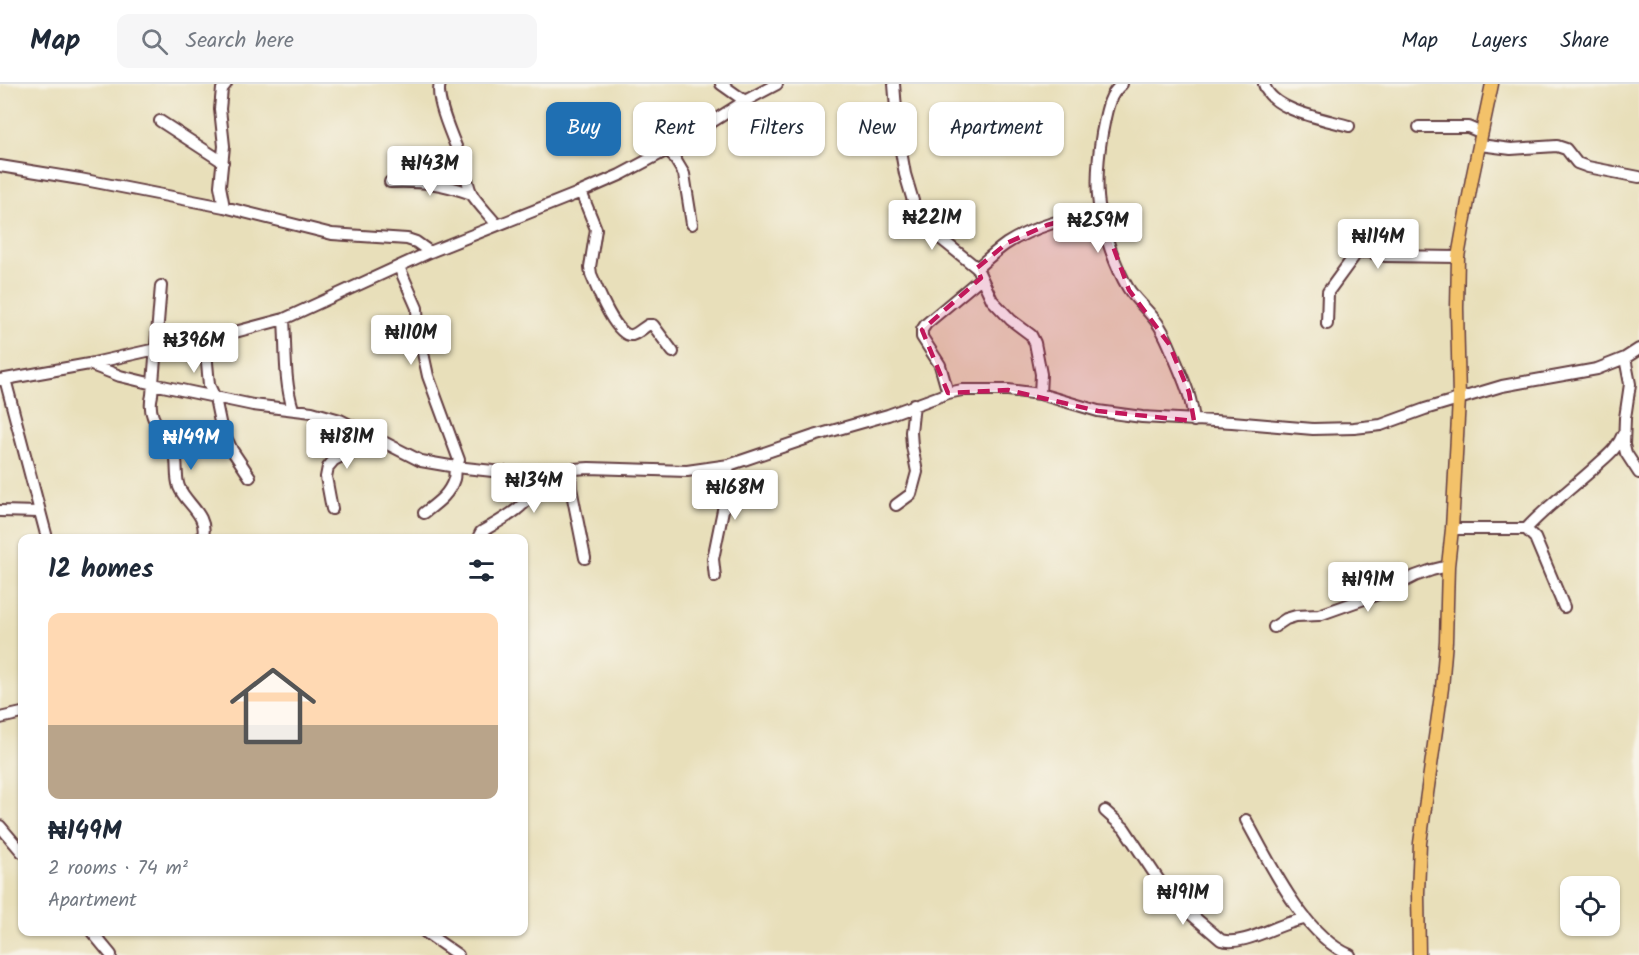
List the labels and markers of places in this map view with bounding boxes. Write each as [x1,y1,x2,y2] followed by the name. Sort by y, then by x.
[388,146,472,197] pin: ₦143M
[890,200,974,251] pin: ₦221M
[1056,203,1140,254] pin: ₦259M
[1336,219,1420,270] pin: ₦114M
[369,315,453,366] pin: ₦110M
[152,323,236,374] pin: ₦396M
[305,419,389,470] pin: ₦181M
[149,420,233,471] pin: ₦149M
[492,463,576,514] pin: ₦134M
[693,470,777,521] pin: ₦168M
[1326,562,1410,613] pin: ₦191M
[1141,875,1225,926] pin: ₦191M

